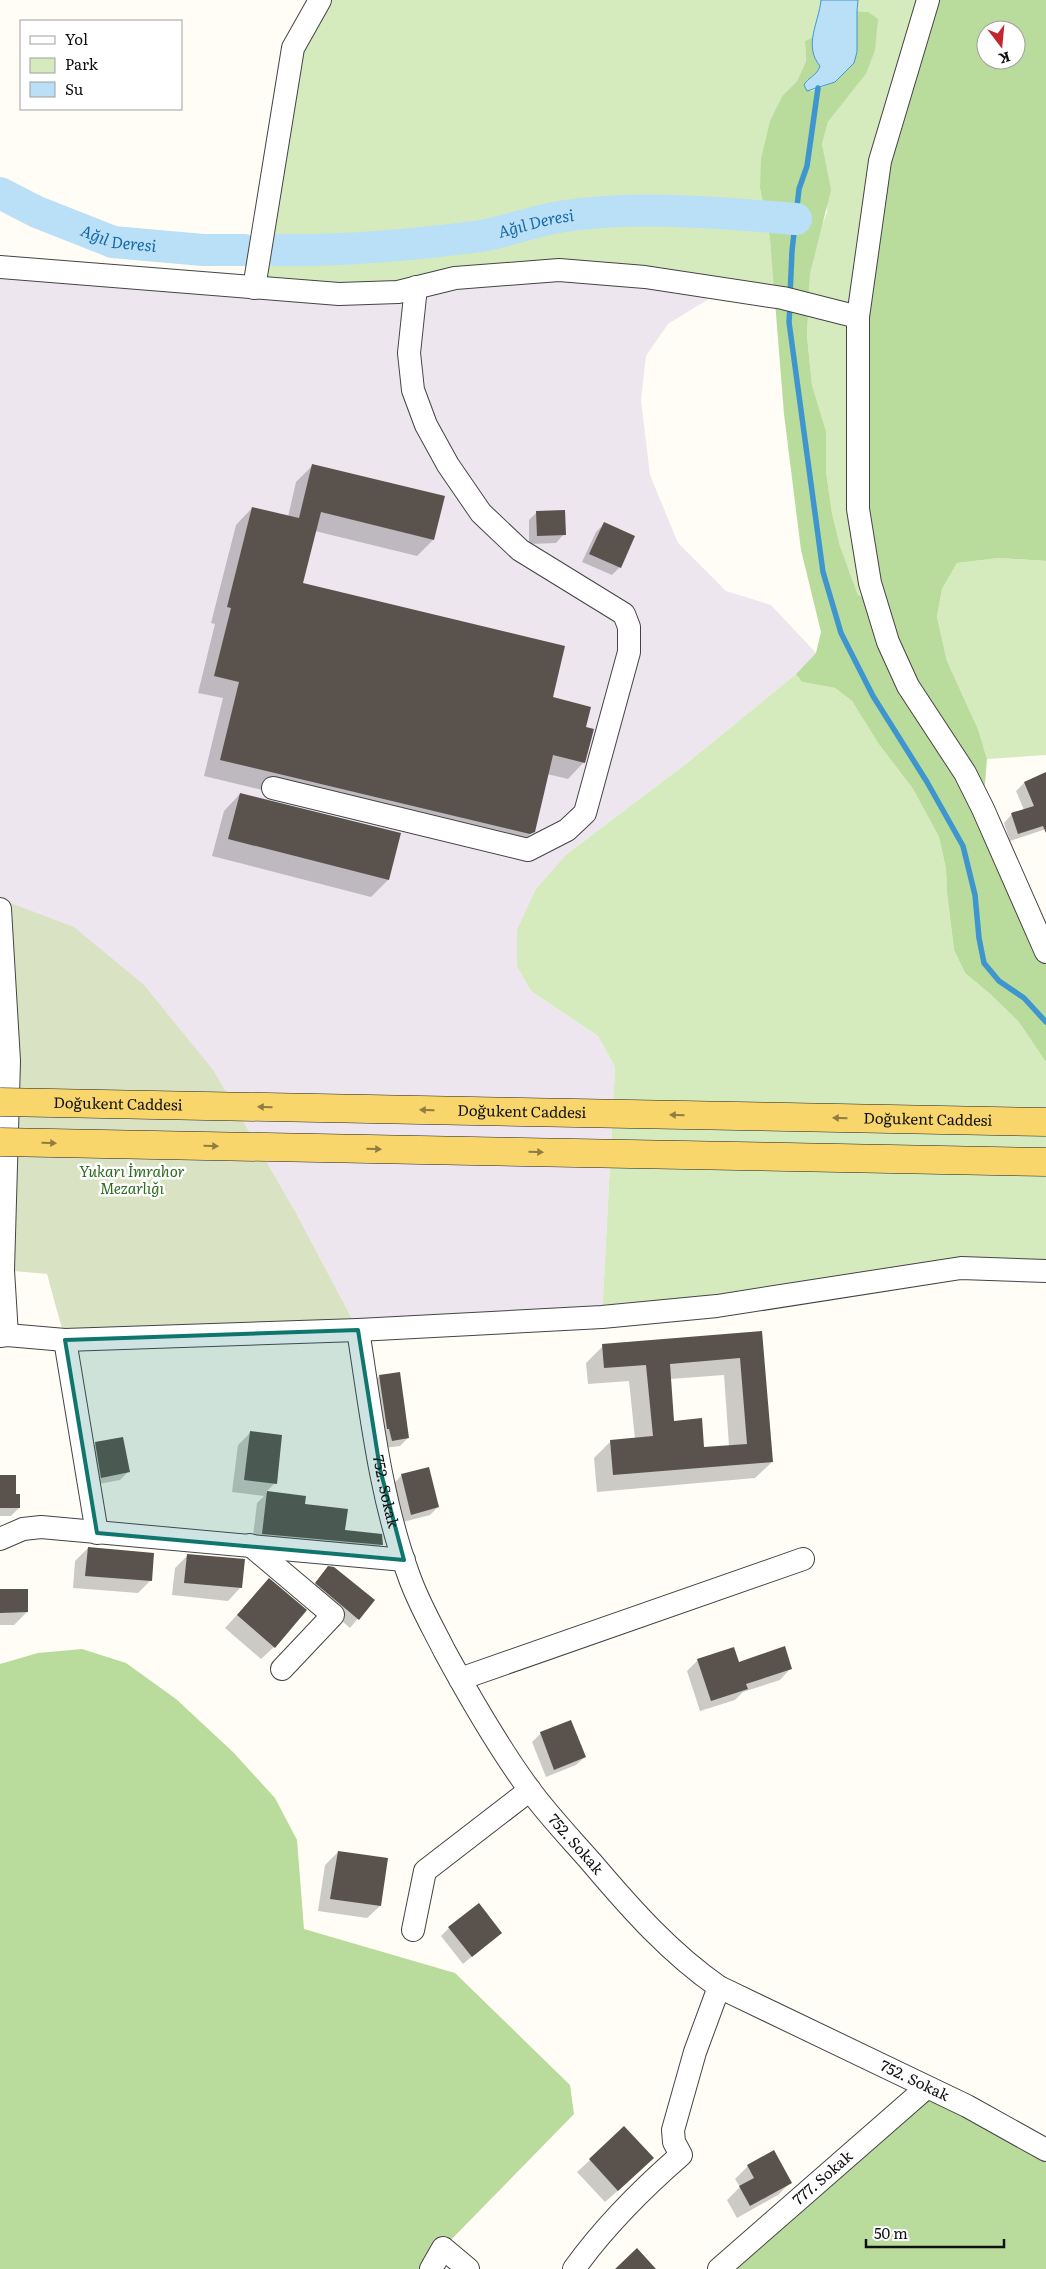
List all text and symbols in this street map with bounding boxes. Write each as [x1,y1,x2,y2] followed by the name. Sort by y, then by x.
[20,20,182,110] legend
[976,20,1026,70] north arrow
[65,27,88,50] text: Yol
[997,47,1013,70] text: K
[65,52,99,75] text: Park
[65,77,84,100] text: Su
[495,202,575,243] water label: Ağıl Deresi
[77,217,158,257] water label: Ağıl Deresi
[53,1090,183,1115] street label: Doğukent Caddesi
[457,1098,587,1123] street label: Doğukent Caddesi
[257,1103,273,1111] one-way arrow
[419,1106,435,1114] one-way arrow
[863,1106,993,1131] street label: Doğukent Caddesi
[669,1111,685,1119] one-way arrow
[832,1114,848,1122] one-way arrow
[41,1139,57,1147] one-way arrow
[203,1142,219,1150] one-way arrow
[366,1145,382,1153] one-way arrow
[528,1148,544,1156] one-way arrow
[79,1159,185,1199] park label: Yukarı İmrahor Mezarlığı
[368,1453,407,1531] street label: 752. Sokak
[543,1808,610,1880] street label: 752. Sokak
[877,2053,955,2106] street label: 752. Sokak
[787,2144,858,2210] street label: 777. Sokak
[866,2216,1004,2248] scale bar
[874,2221,908,2244] text: 50 m

